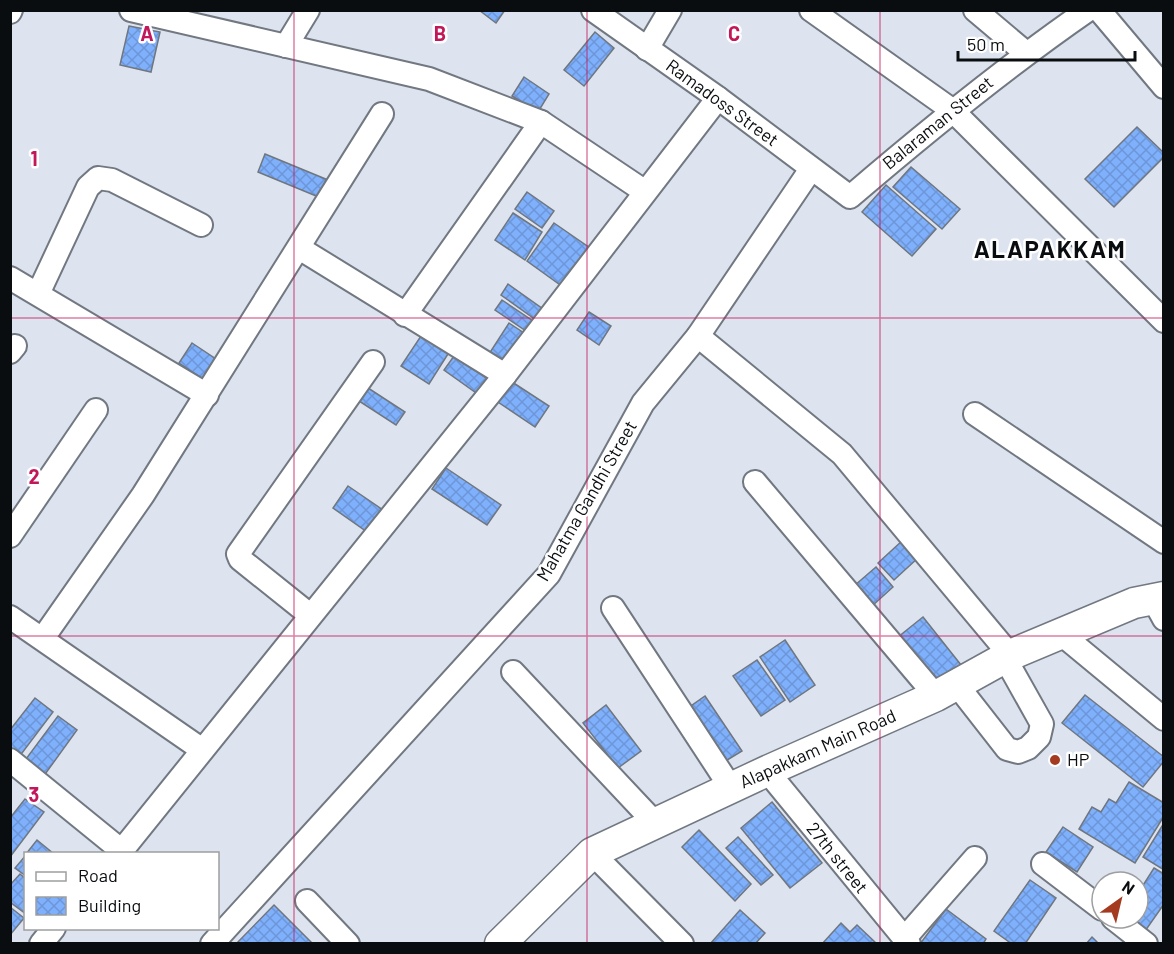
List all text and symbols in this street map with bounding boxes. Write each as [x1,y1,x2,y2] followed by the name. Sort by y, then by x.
[140,21,154,45] text: A
[434,21,446,45] text: B
[728,21,740,45] text: C
[958,24,1135,62] scale bar
[967,33,1005,55] text: 50 m
[662,54,783,150] street label: Ramadoss Street
[878,71,997,174] street label: Balaraman Street
[30,146,38,170] text: 1
[974,234,1126,263] district label: ALAPAKKAM
[531,416,641,585] street label: Mahatma Gandhi Street
[28,464,40,488] text: 2
[736,704,899,792] street label: Alapakkam Main Road
[1067,748,1089,770] place label: HP
[1048,753,1062,767] marker: HP
[29,782,39,806] text: 3
[802,817,873,897] street label: 27th street
[24,852,219,930] legend
[78,864,118,886] text: Road
[1090,870,1150,930] north arrow
[1119,876,1138,898] text: N
[78,894,141,916] text: Building

